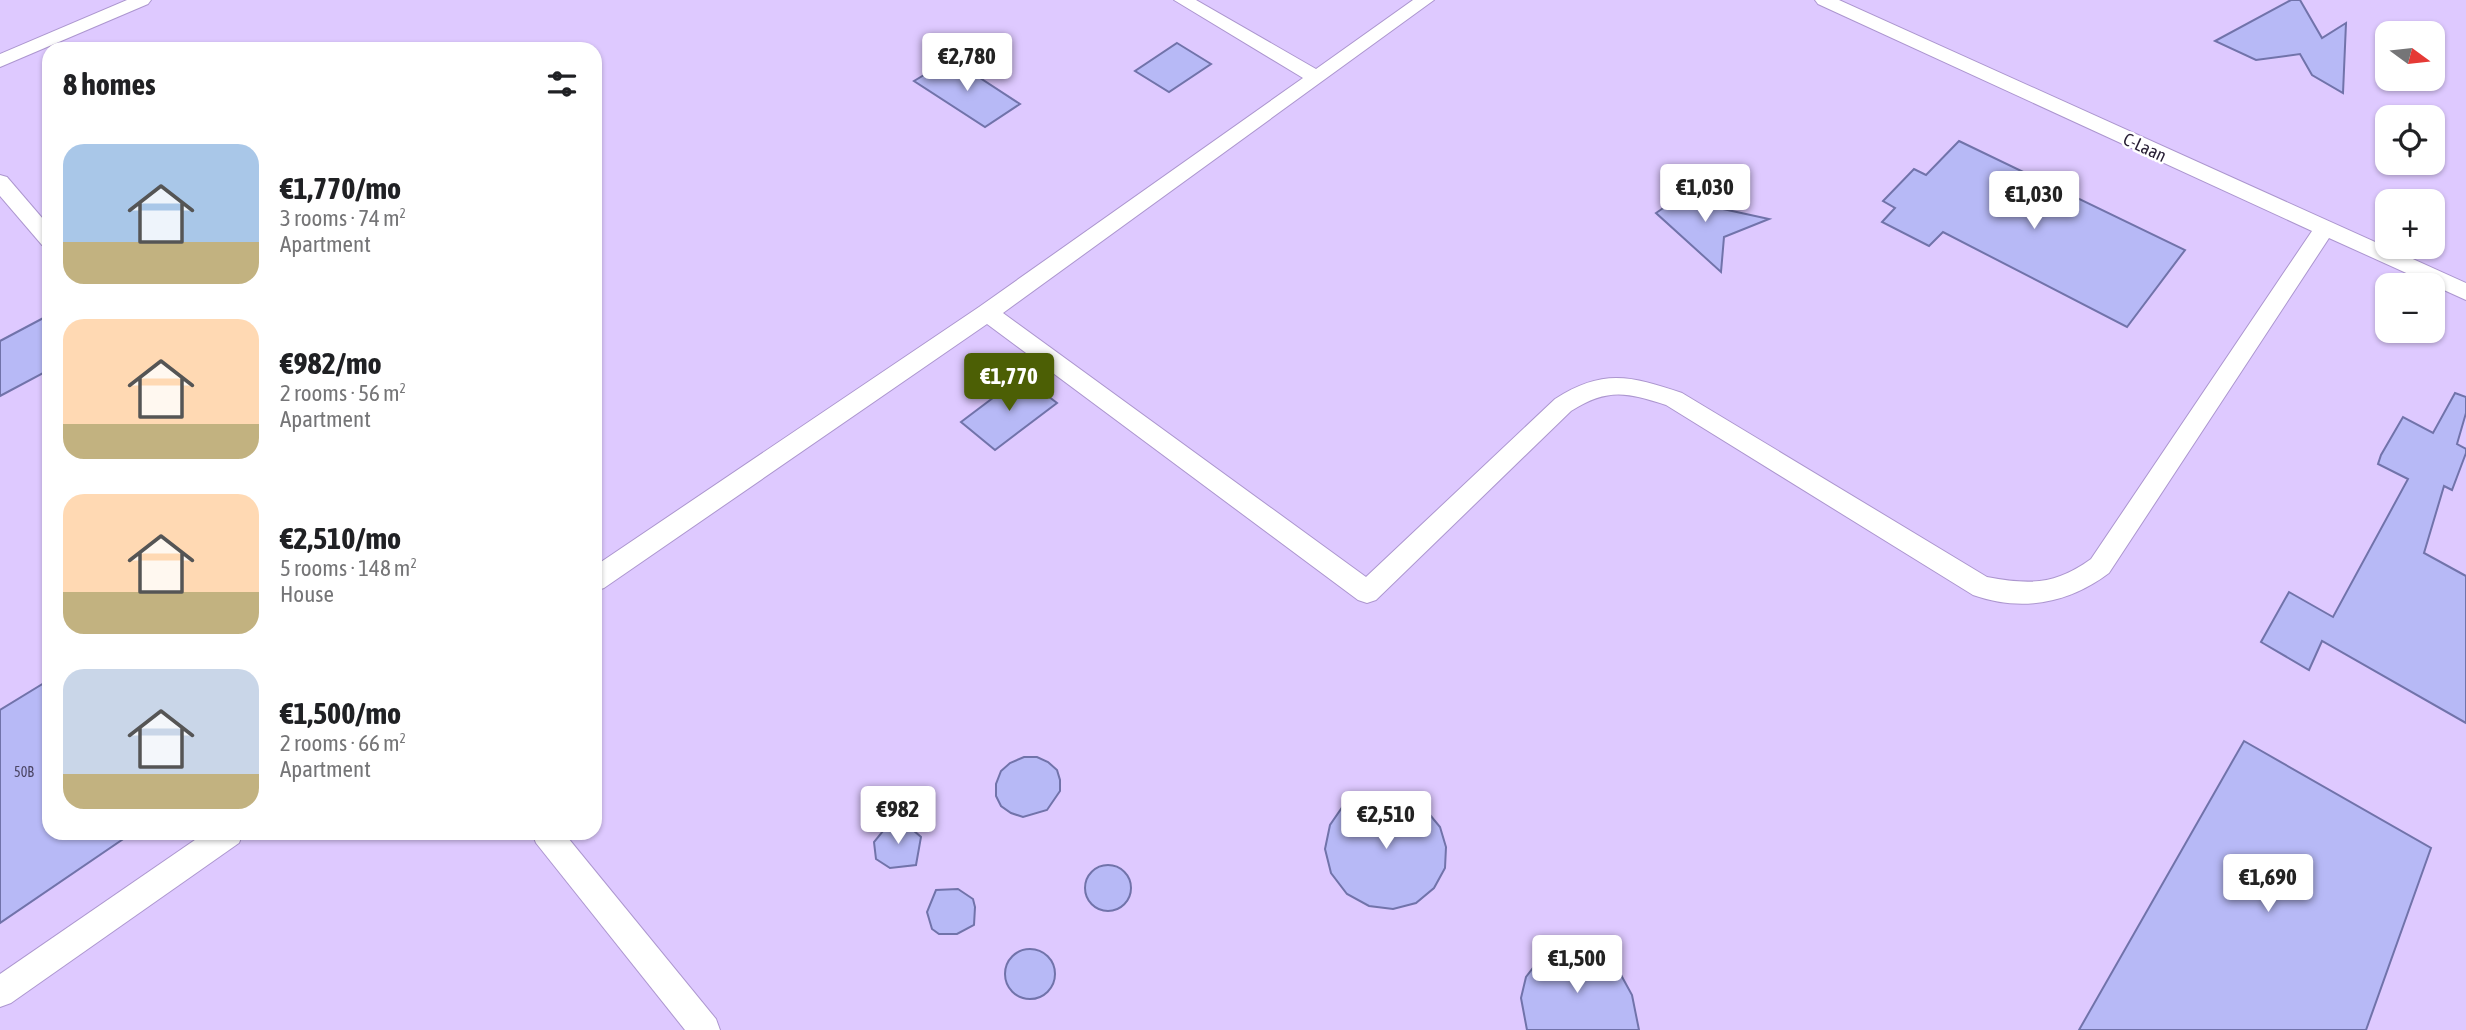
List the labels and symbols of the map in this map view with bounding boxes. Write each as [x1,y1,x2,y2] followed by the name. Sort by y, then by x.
[2375,21,2445,91] north arrow
[910,34,1024,93] pin: €2,780
[2120,128,2170,166] street label: C-Laan
[1648,164,1762,224] pin: €1,030
[1977,172,2091,231] pin: €1,030
[952,354,1066,413] pin: €1,770
[14,764,34,780] house number: 50B
[857,786,939,846] pin: €982
[1329,792,1443,851] pin: €2,510
[2211,855,2325,914] pin: €1,690
[1520,936,1634,995] pin: €1,500

